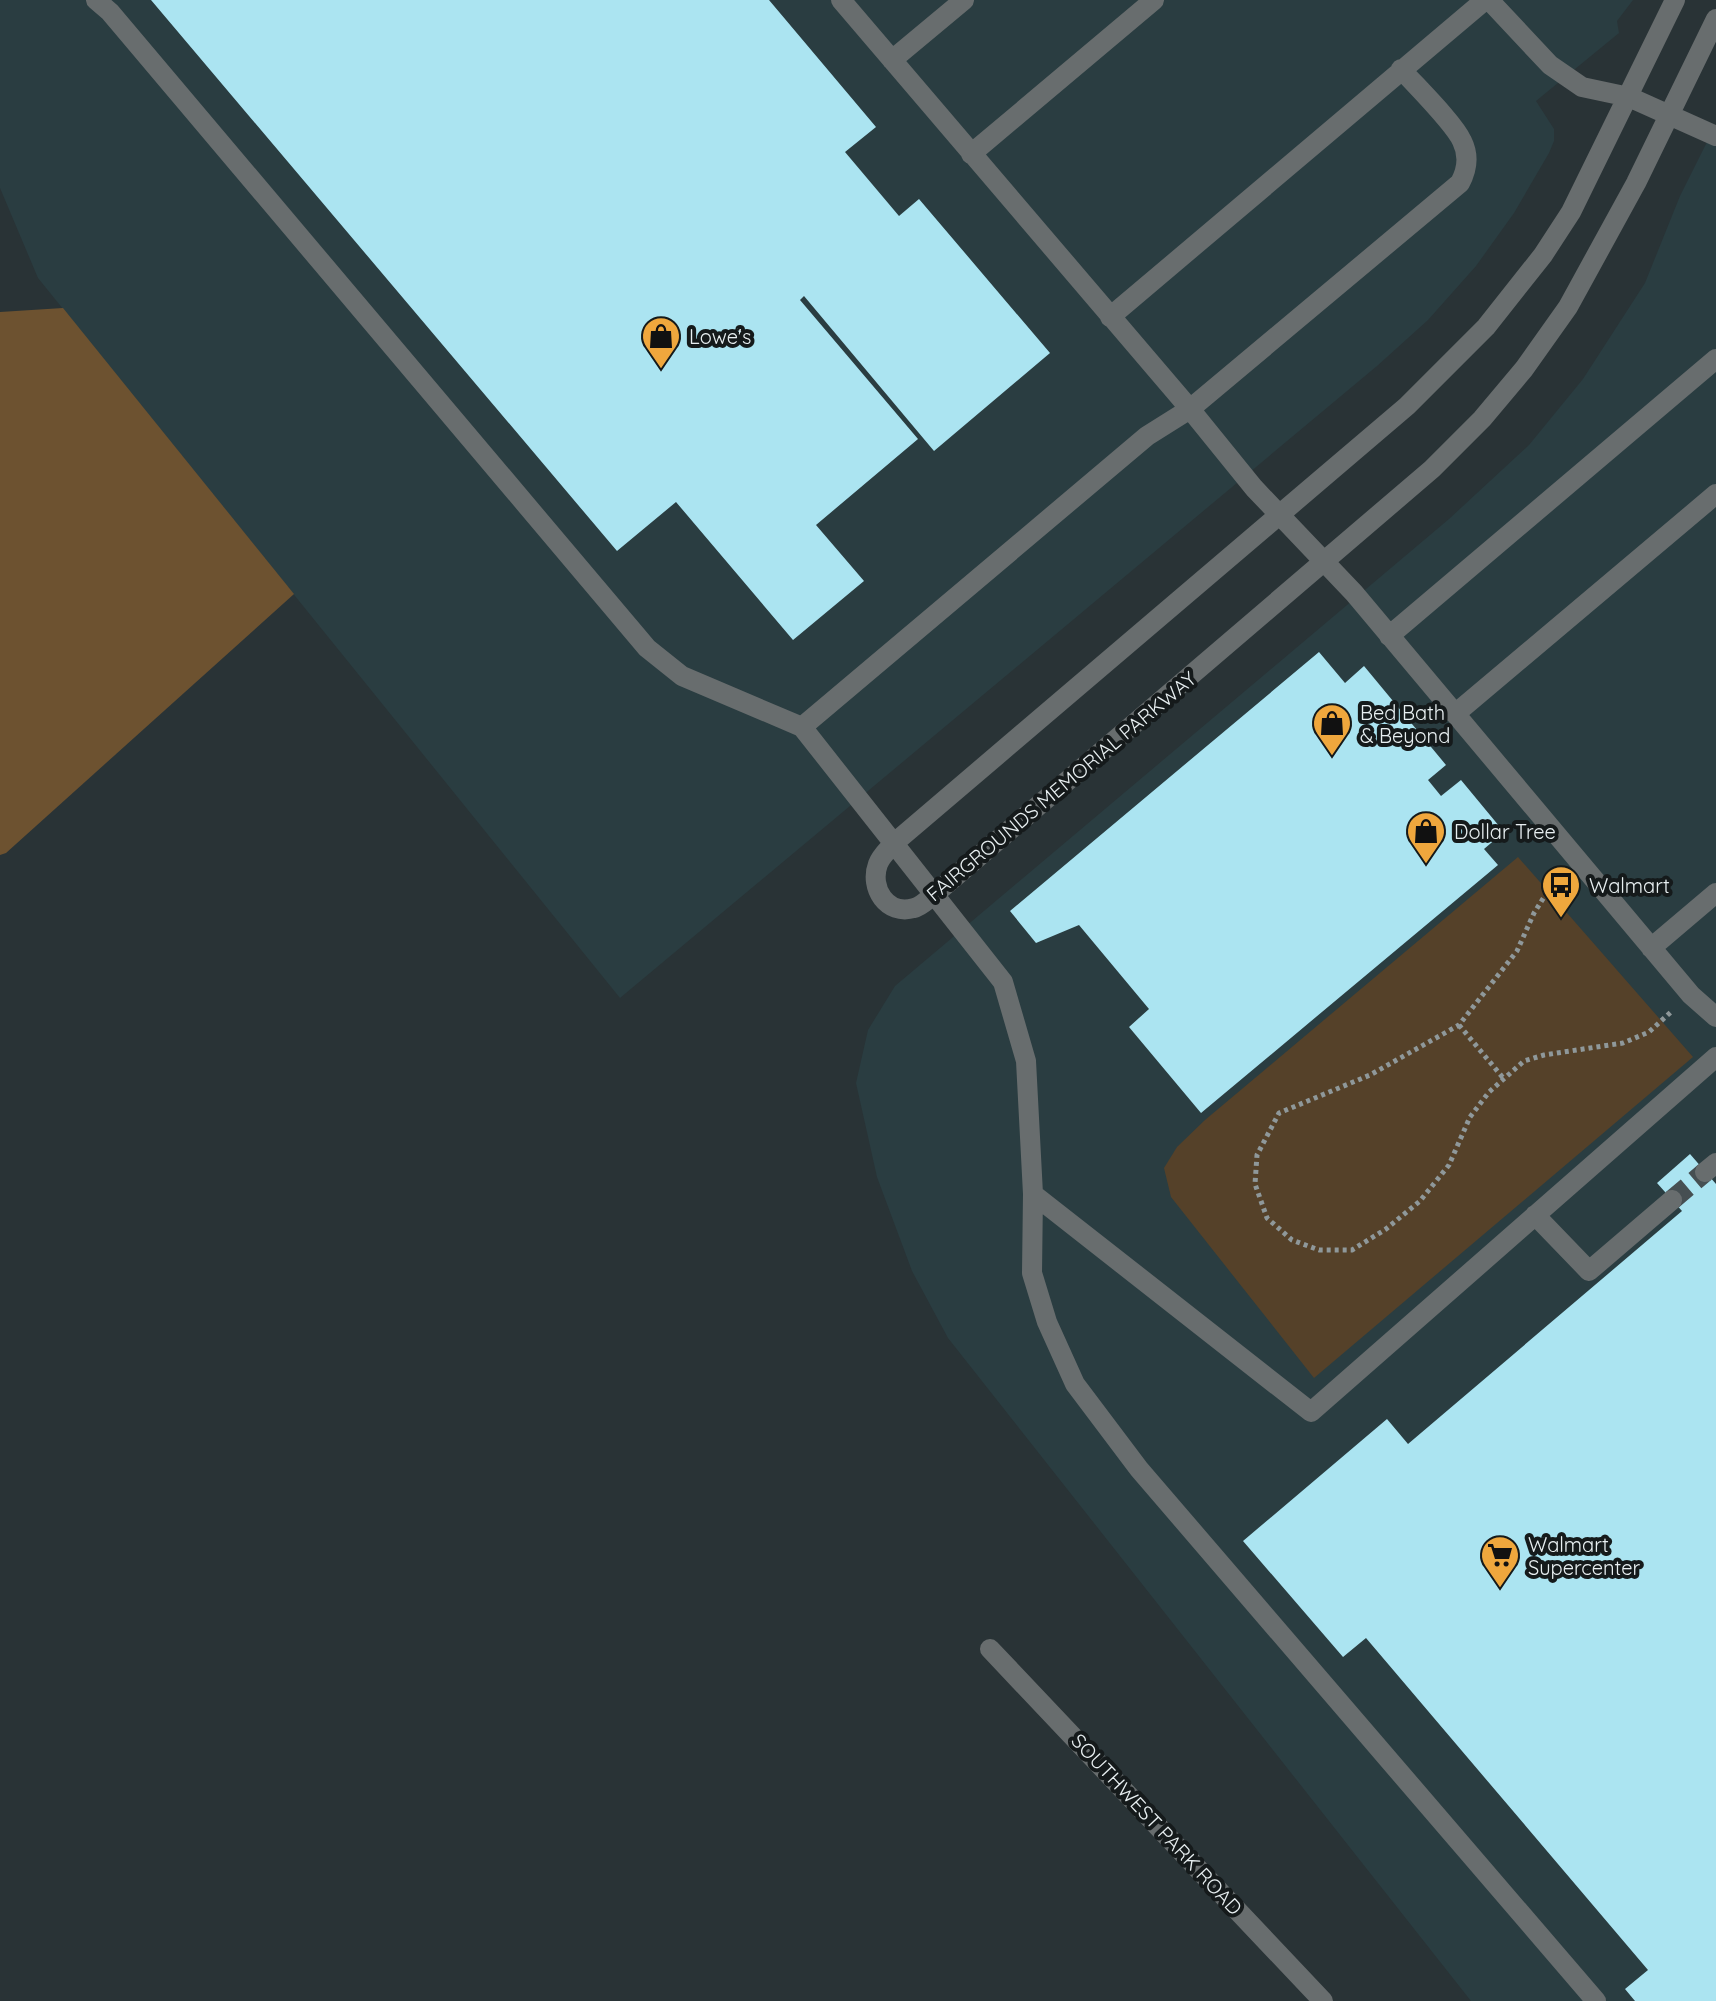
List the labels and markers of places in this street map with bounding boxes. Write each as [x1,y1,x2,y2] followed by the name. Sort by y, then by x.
[640,315,682,370] shop icon: Lowe's
[689,324,751,349] place label: Lowe's
[1360,700,1450,748] place label: Bed Bath & Beyond
[1311,702,1353,757] shop icon: Bed Bath & Beyond
[1405,810,1447,865] shop icon: Dollar Tree
[1454,819,1556,844] place label: Dollar Tree
[1540,864,1582,919] bus stop icon: Walmart
[1589,873,1670,898] place label: Walmart
[1528,1532,1640,1580] place label: Walmart Supercenter
[1479,1534,1521,1589] supermarket icon: Walmart Supercenter

